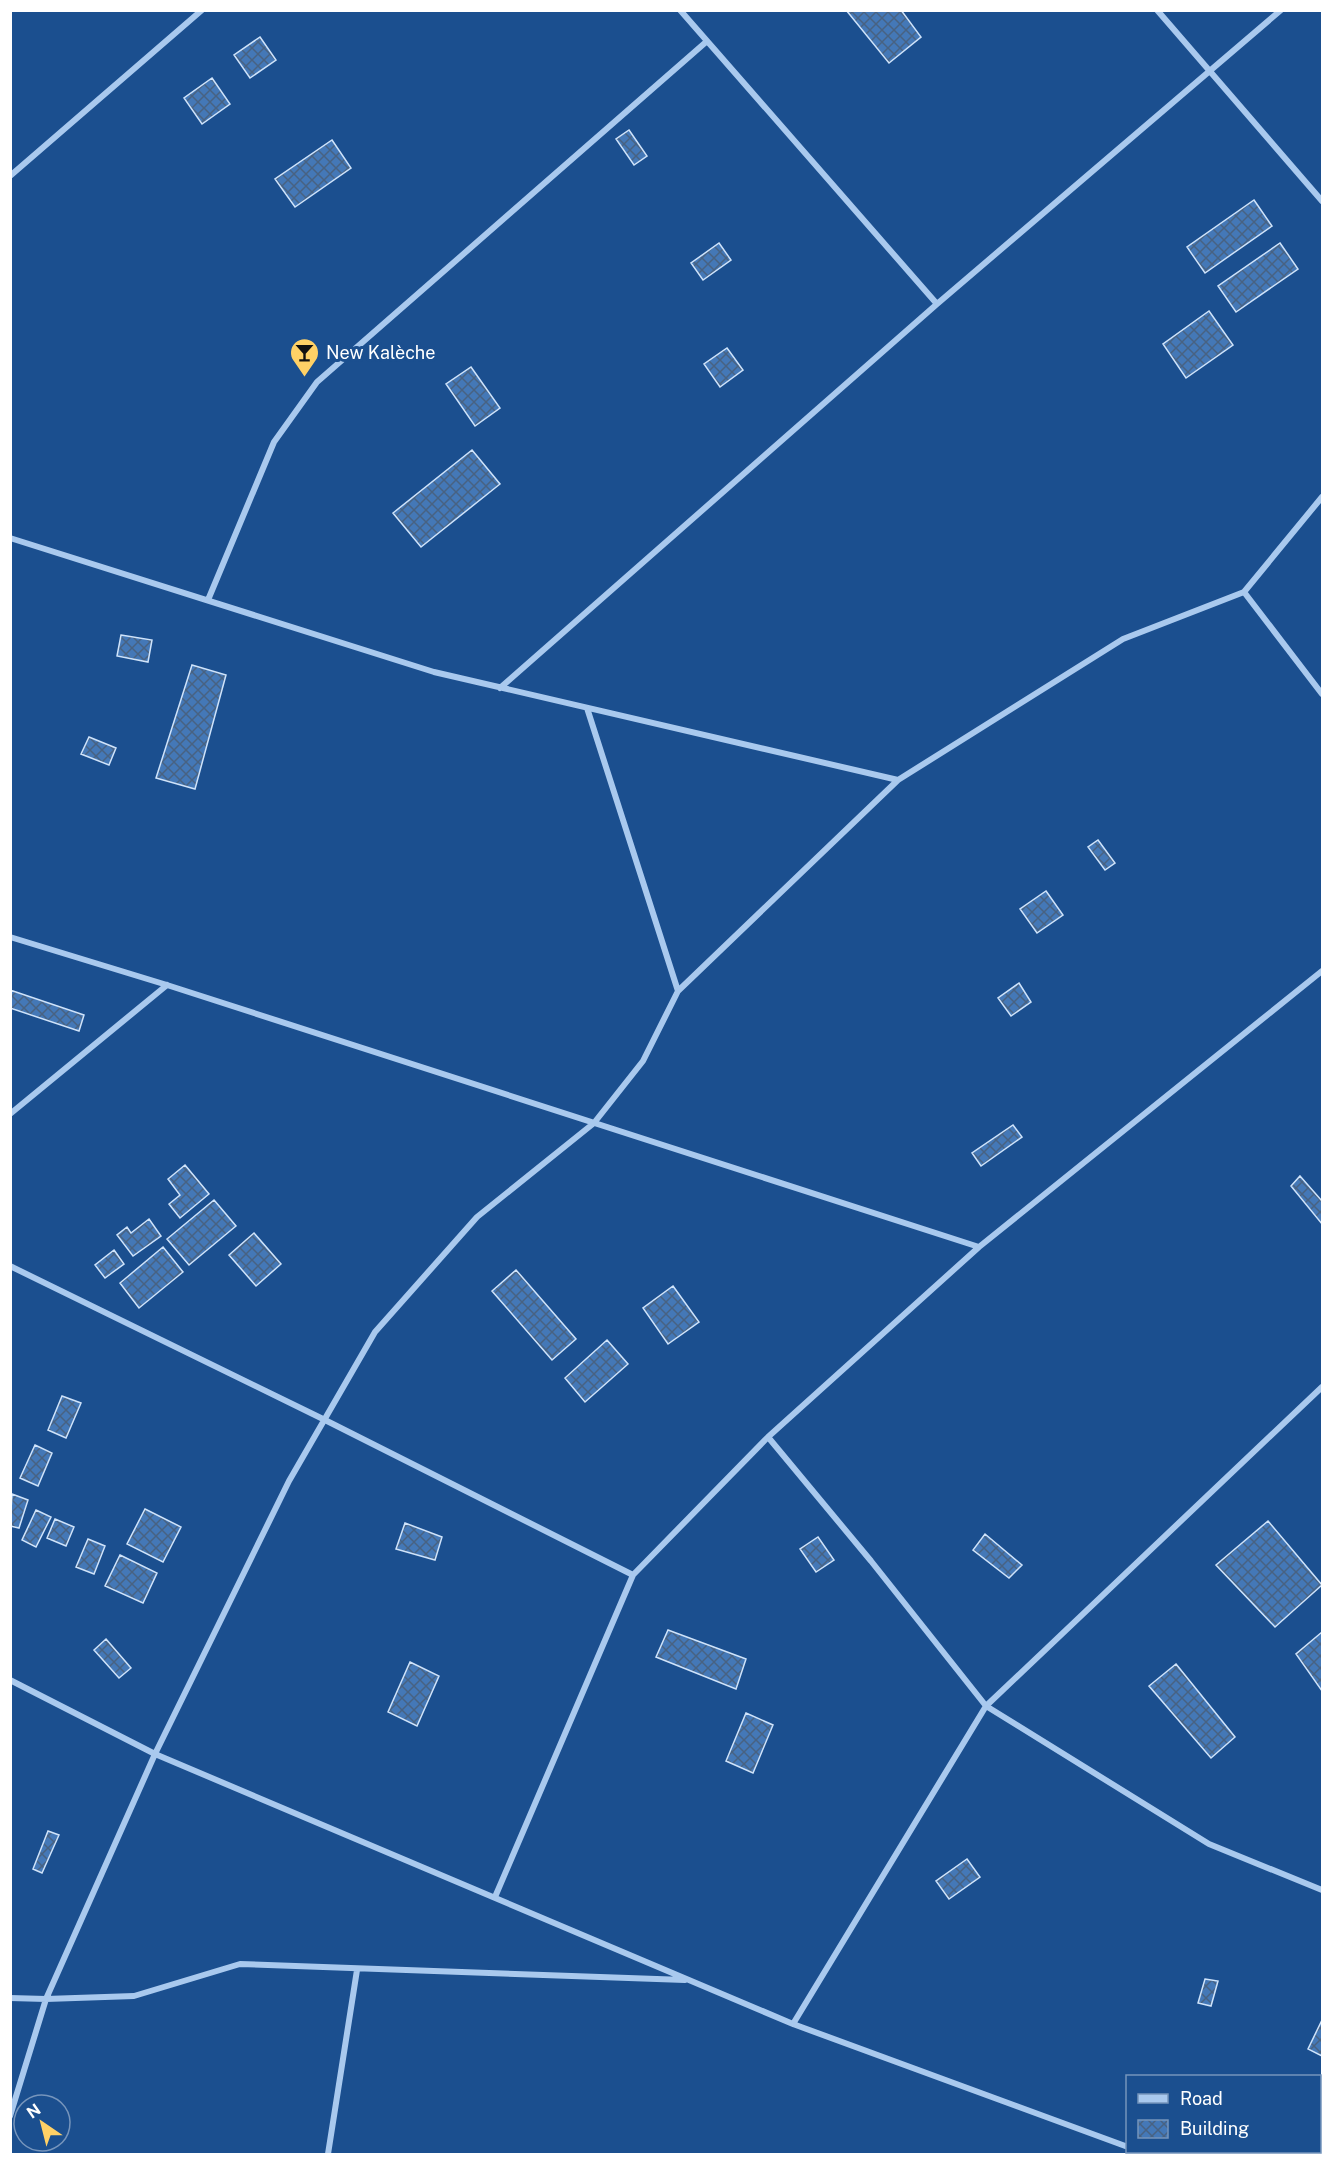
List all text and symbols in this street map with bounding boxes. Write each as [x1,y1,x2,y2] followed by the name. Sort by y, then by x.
[289,336,321,378] bar icon: New Kalèche
[326,342,435,363] place label: New Kalèche
[1126,2075,1321,2153] legend
[1180,2088,1223,2109] text: Road
[12,2093,72,2153] north arrow
[23,2100,44,2122] text: N
[1180,2118,1249,2139] text: Building

